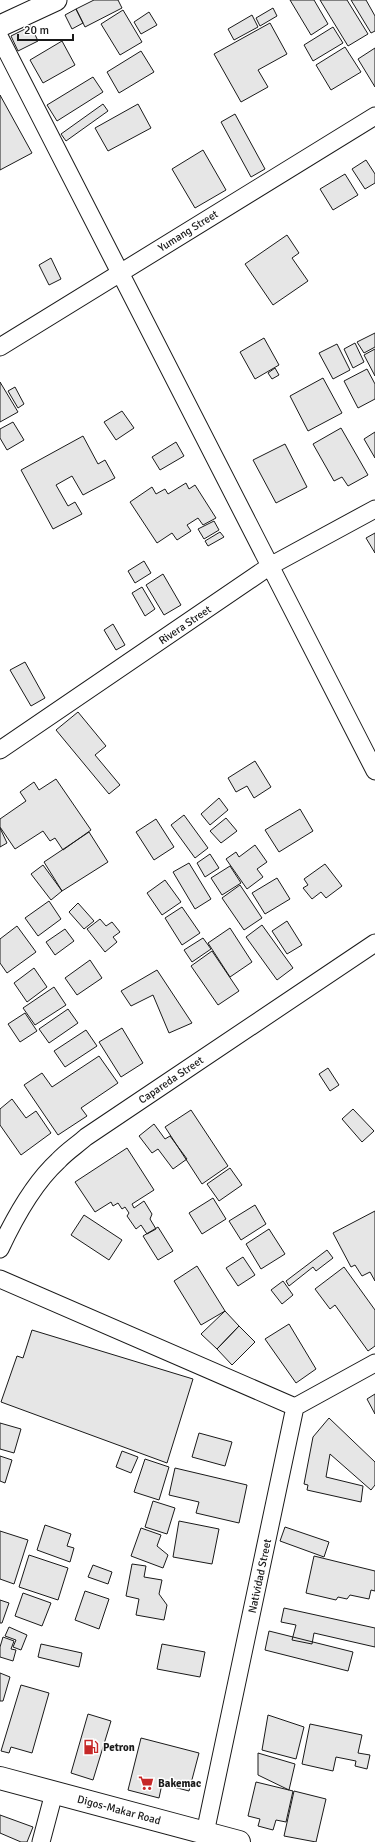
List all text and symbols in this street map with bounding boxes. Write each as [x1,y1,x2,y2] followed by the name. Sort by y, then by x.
[18,16,73,42] scale bar
[24,23,49,38] text: 20 m
[156,207,221,255] street label: Yumang Street
[156,603,214,647] street label: Rivera Street
[136,1053,206,1106] street label: Capareda Street
[246,1537,274,1614] street label: Natividad Street
[82,1738,100,1756] fuel station icon: Petron
[103,1741,135,1754] place label: Petron
[137,1774,155,1792] supermarket icon: Bakemac
[158,1777,201,1790] place label: Bakemac
[76,1793,162,1827] street label: Digos-Makar Road

